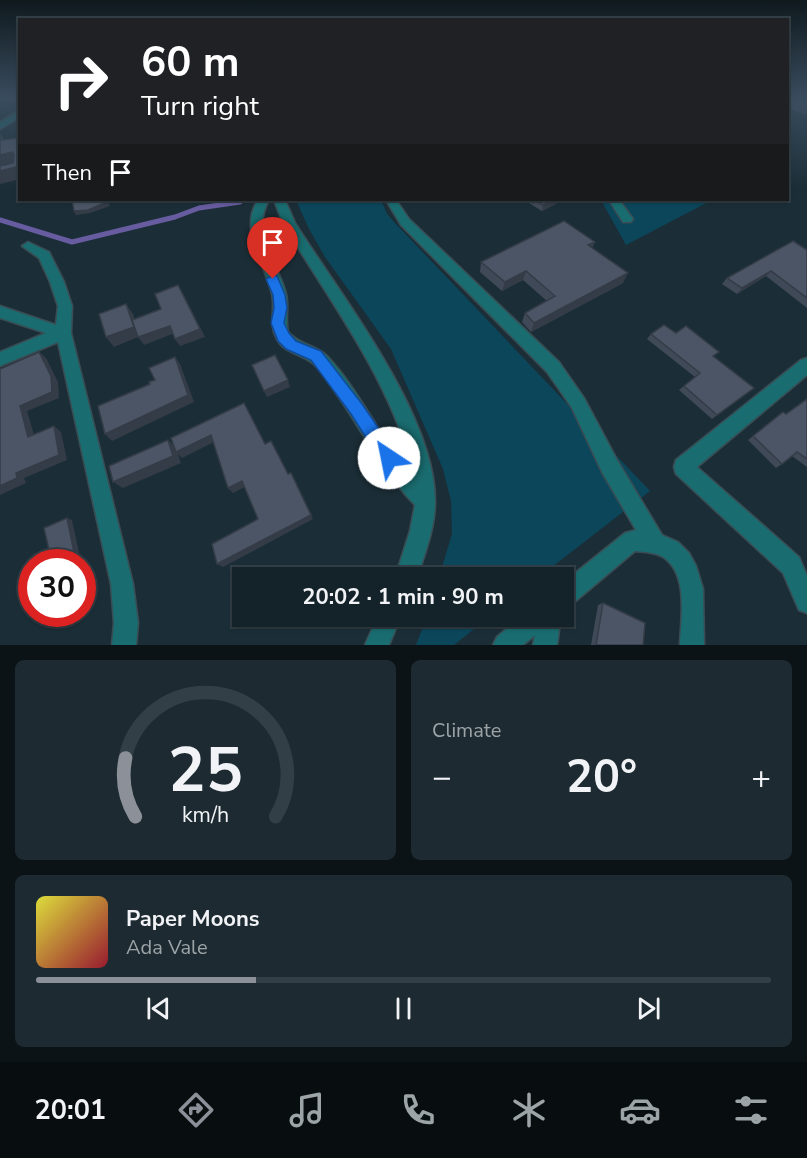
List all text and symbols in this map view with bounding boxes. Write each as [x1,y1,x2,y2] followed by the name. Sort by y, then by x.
[141,34,240,91] text: 60 m
[42,42,120,120] icon: right
[141,88,259,125] text: Turn right
[104,156,137,189] icon: arrive
[42,158,92,188] text: Then
[247,217,298,279] pin
[256,226,289,259] icon: arrive
[357,426,421,490] position arrow
[18,549,96,627] speed limit sign: 30
[302,582,504,612] text: 20:02 · 1 min · 90 m
[432,717,501,744] text: Climate
[168,728,243,813] text: 25
[566,747,637,808] text: 20°
[432,755,452,800] text: −
[751,755,771,800] text: +
[182,800,229,830] text: km/h
[126,904,260,934] text: Paper Moons
[126,934,208,961] text: Ada Vale
[142,992,175,1025] icon: previous
[387,992,420,1025] icon: pause
[632,992,665,1025] icon: next
[175,1089,217,1131] icon: directions
[286,1089,328,1131] icon: music
[397,1089,439,1131] icon: phone
[508,1089,550,1131] icon: climate
[619,1089,661,1131] icon: car
[730,1089,772,1131] icon: filters
[35,1092,106,1129] text: 20:01

